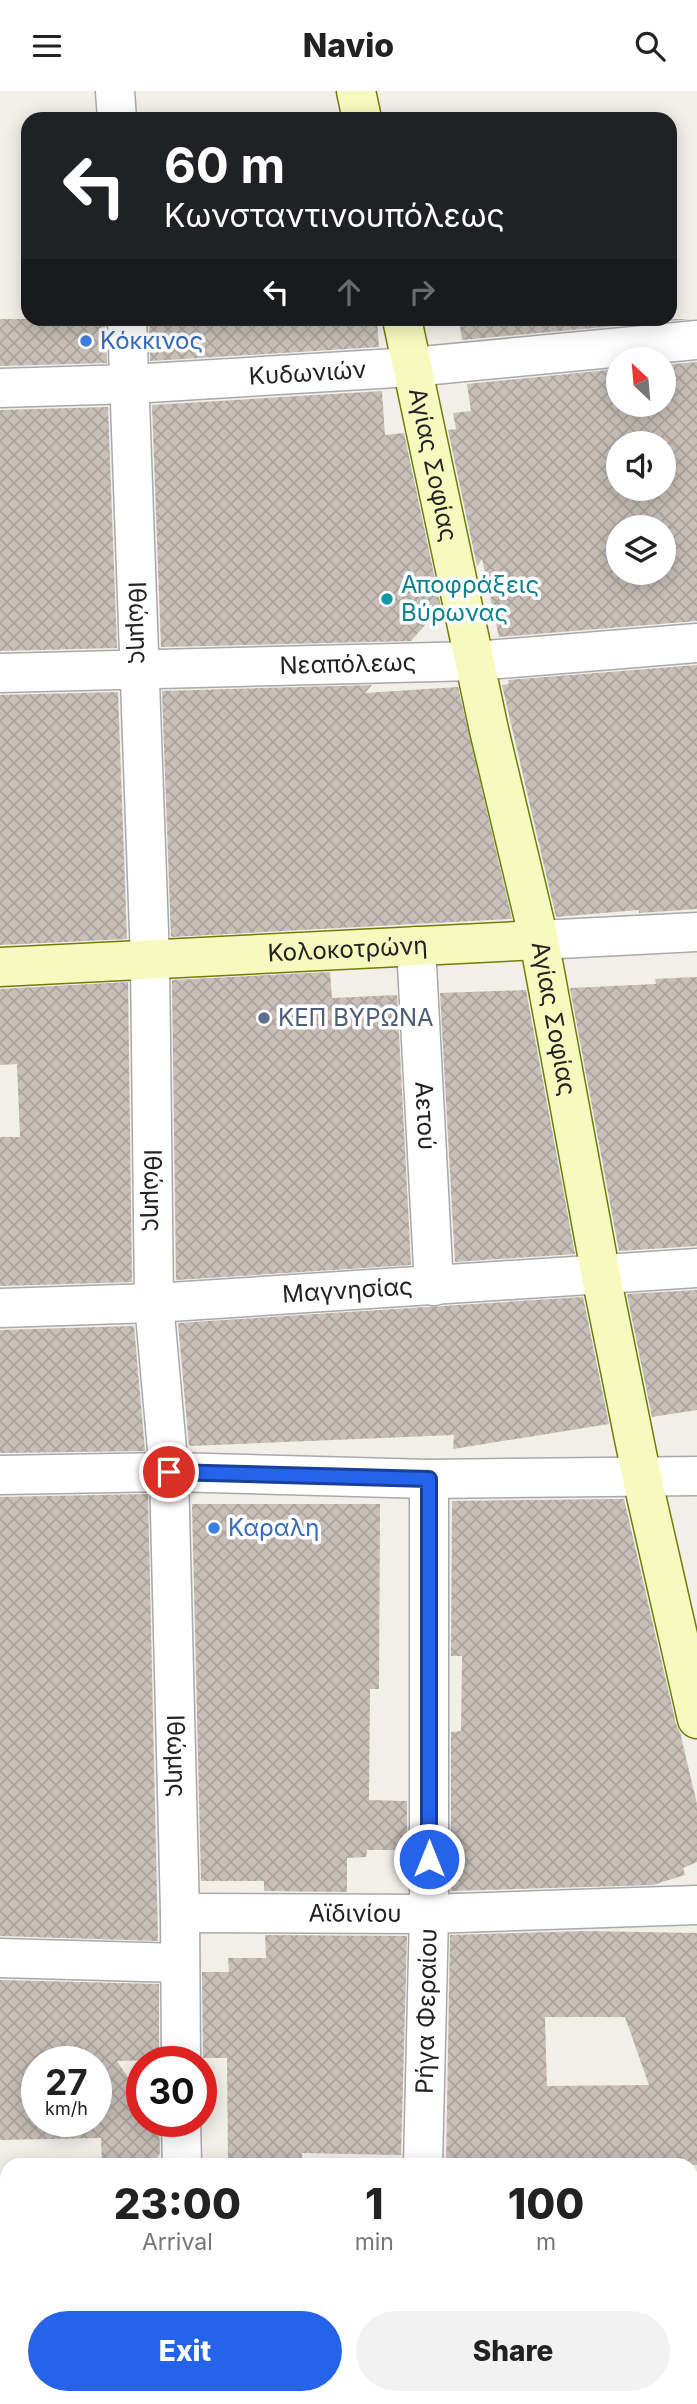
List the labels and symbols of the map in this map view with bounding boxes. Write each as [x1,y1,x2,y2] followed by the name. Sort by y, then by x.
[100,326,203,355] place label: Κόκκινος
[78,333,94,349] marker: Κόκκινος
[606,347,676,417] north arrow
[248,355,367,391] street label: Κυδωνιών
[403,385,464,544] street label: Αγίας Σοφίας
[401,570,539,627] place label: Αποφράξεις Βύρωνας
[122,581,154,665] street label: Ιθώμης
[379,591,395,607] marker: Αποφράξεις Βύρωνας
[279,647,417,680] street label: Νεαπόλεως
[267,931,428,968] street label: Κολοκοτρώνη
[526,939,582,1098] street label: Αγίας Σοφίας
[278,1003,434,1032] place label: ΚΕΠ ΒΥΡΩΝΑ
[256,1010,272,1026] marker: ΚΕΠ ΒΥΡΩΝΑ
[409,1081,442,1151] street label: Αετού
[138,1149,168,1232] street label: Ιθώμης
[281,1271,414,1309] street label: Μαγνησίας
[139,1442,199,1502] pin
[228,1513,319,1542] place label: Καραλη
[206,1520,222,1536] marker: Καραλη
[161,1714,192,1797] street label: Ιθώμης
[392,1822,466,1896] position arrow
[308,1899,402,1928] street label: Αϊδινίου
[410,1928,443,2094] street label: Ρήγα Φεραίου
[126,2046,217,2137] speed limit sign: 30

